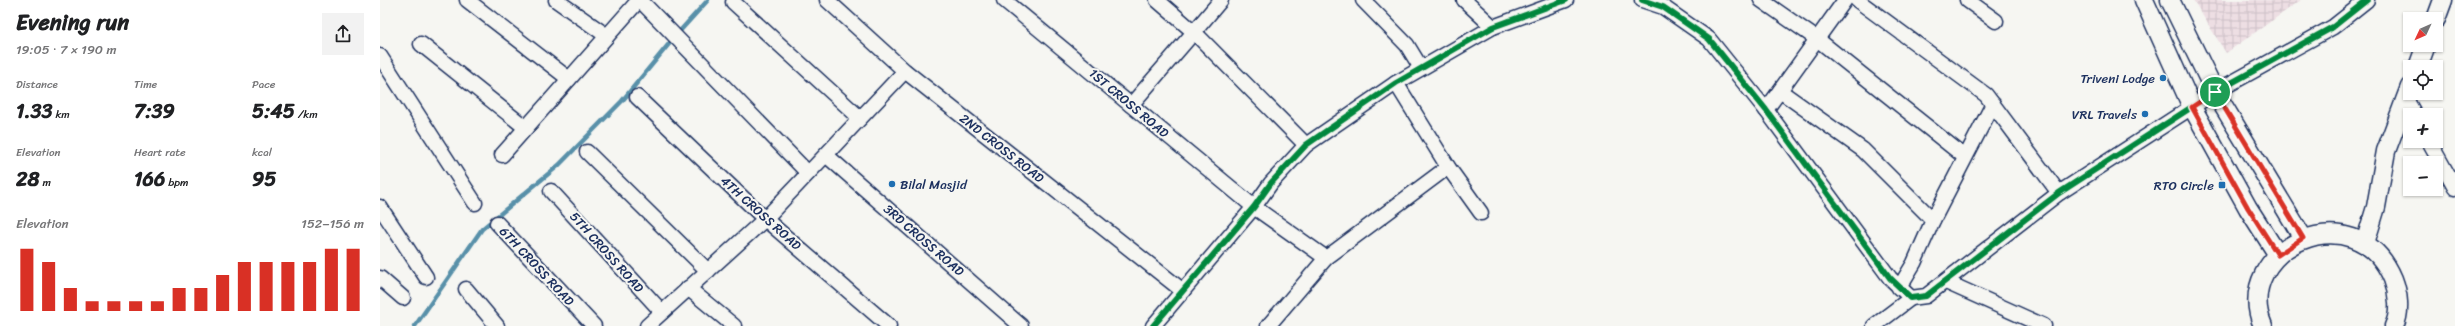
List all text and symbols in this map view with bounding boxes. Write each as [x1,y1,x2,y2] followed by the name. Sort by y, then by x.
[16,3,129,42] text: Evening run
[2403,12,2443,52] north arrow
[2403,12,2443,196] map controls
[322,13,364,55] button: share
[16,38,116,61] text: 19:05 · 7 × 190 m
[2403,60,2443,100] button: locate
[1084,62,1175,144] street label: 1ST CROSS ROAD
[2081,67,2155,90] place label: Triveni Lodge
[2158,73,2168,83] marker: Triveni Lodge
[16,75,58,94] text: Distance
[134,75,157,94] text: Time
[252,75,275,94] text: Pace
[2198,75,2232,109] pin
[2204,81,2226,103] icon: arrive
[16,94,53,129] text: 1.33
[134,94,175,129] text: 7:39
[252,94,295,129] text: 5:45
[2072,103,2138,126] place label: VRL Travels
[53,105,70,124] text: km
[295,105,318,124] text: /km
[954,107,1050,189] street label: 2ND CROSS ROAD
[2403,108,2443,148] button: +
[2140,109,2150,119] marker: VRL Travels
[16,143,61,162] text: Elevation
[134,143,186,162] text: Heart rate
[252,143,272,162] text: kcal
[2403,156,2443,196] button: −
[16,162,40,197] text: 28
[134,162,165,197] text: 166
[252,162,277,197] text: 95
[715,170,807,256] street label: 4TH CROSS ROAD
[40,173,51,192] text: m
[165,173,188,192] text: bpm
[900,173,968,196] place label: Bilal Masjid
[2154,174,2214,197] place label: RTO Circle
[887,179,897,189] marker: Bilal Masjid
[2217,180,2227,190] marker: RTO Circle
[878,198,970,282] street label: 3RD CROSS ROAD
[564,206,650,298] street label: 5TH CROSS ROAD
[16,212,69,235] text: Elevation
[301,212,364,235] text: 152–156 m
[494,221,580,311] street label: 6TH CROSS ROAD

